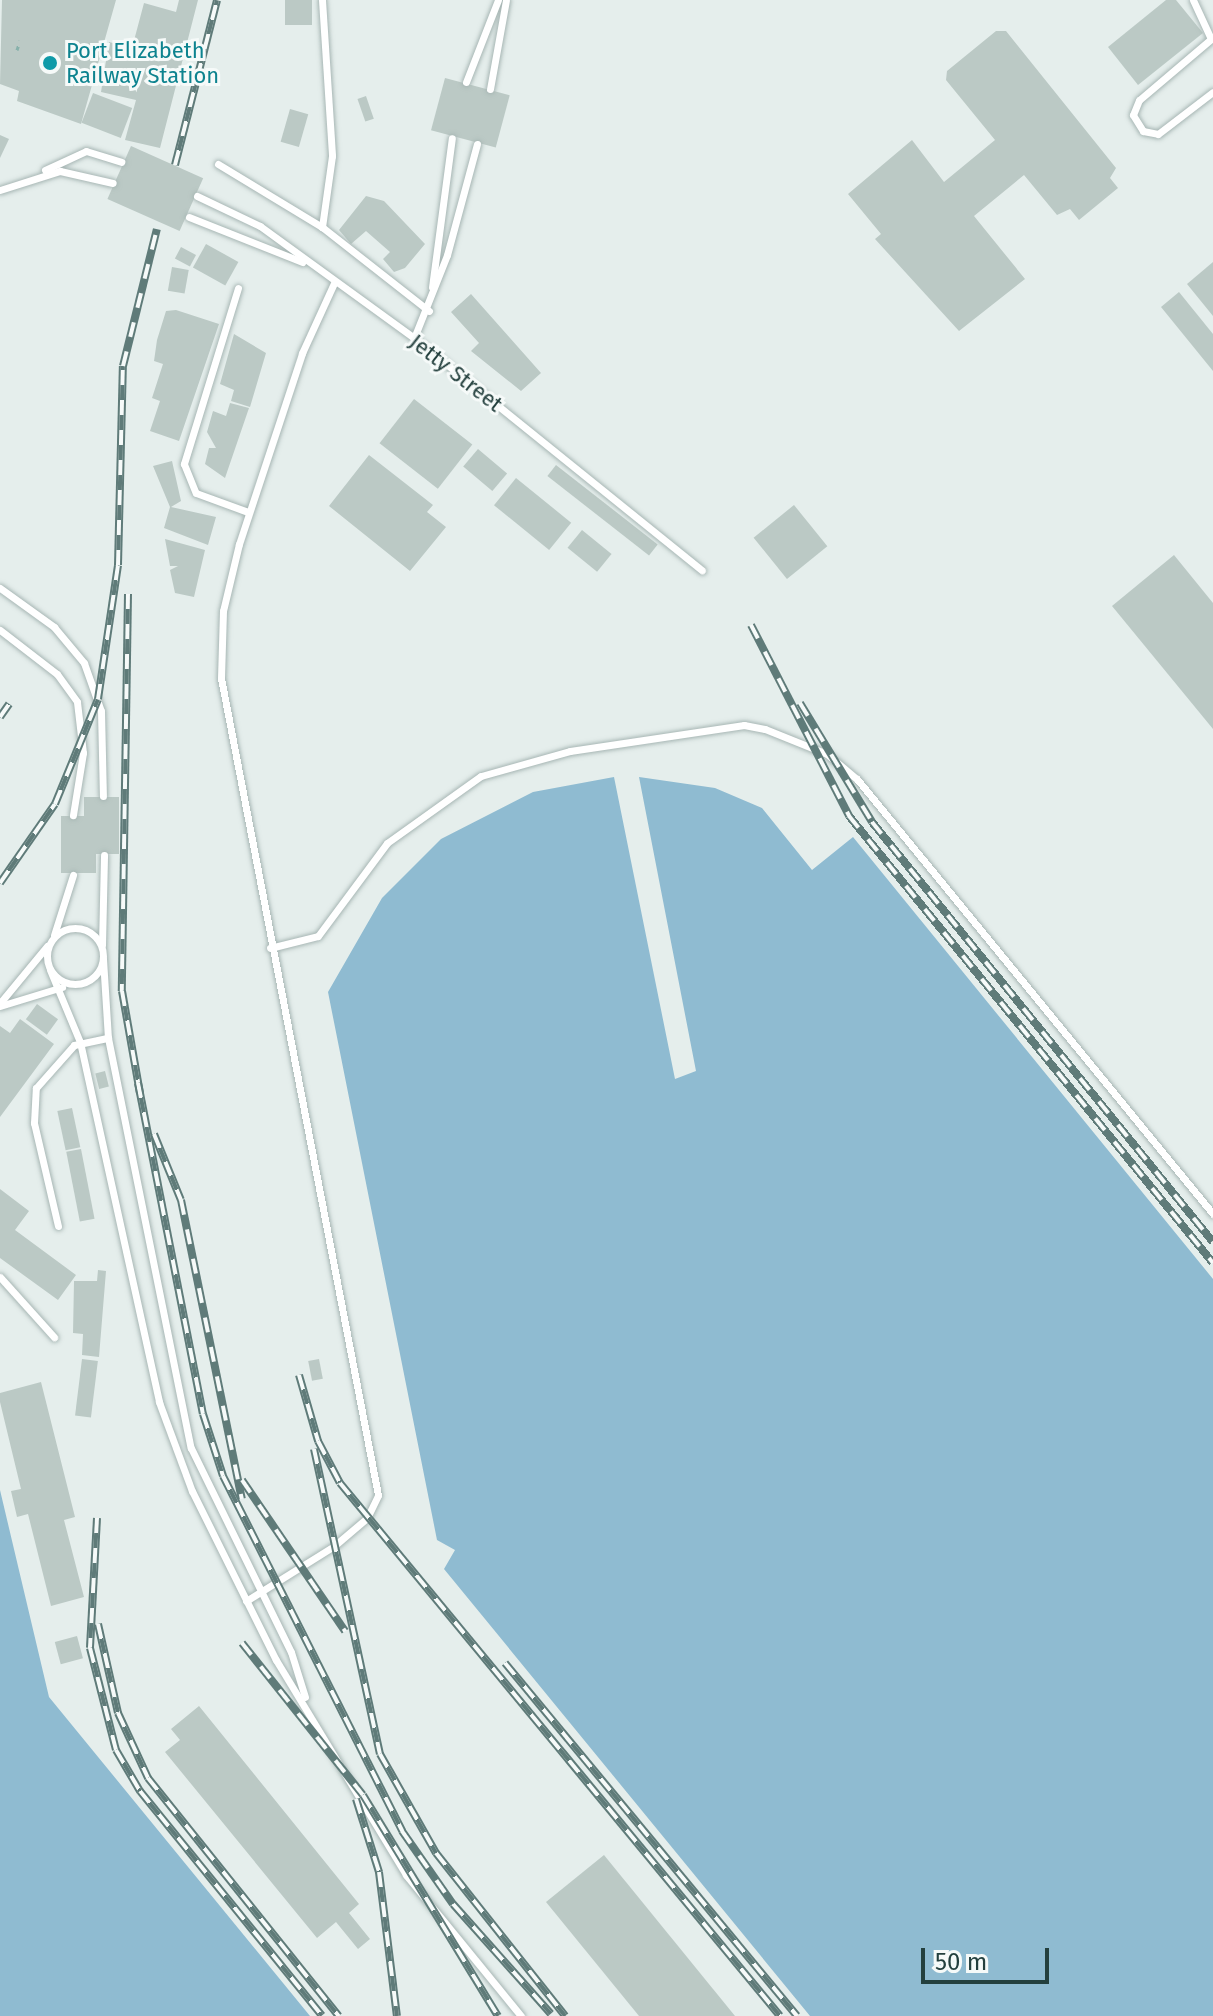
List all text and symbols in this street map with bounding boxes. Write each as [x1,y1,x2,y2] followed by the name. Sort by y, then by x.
[66,37,219,88] place label: Port Elizabeth Railway Station
[41,54,59,72] marker: Port Elizabeth Railway Station
[404,328,508,418] street label: Jetty Street
[925,1932,1053,1982] scale bar
[935,1948,987,1976] text: 50 m

